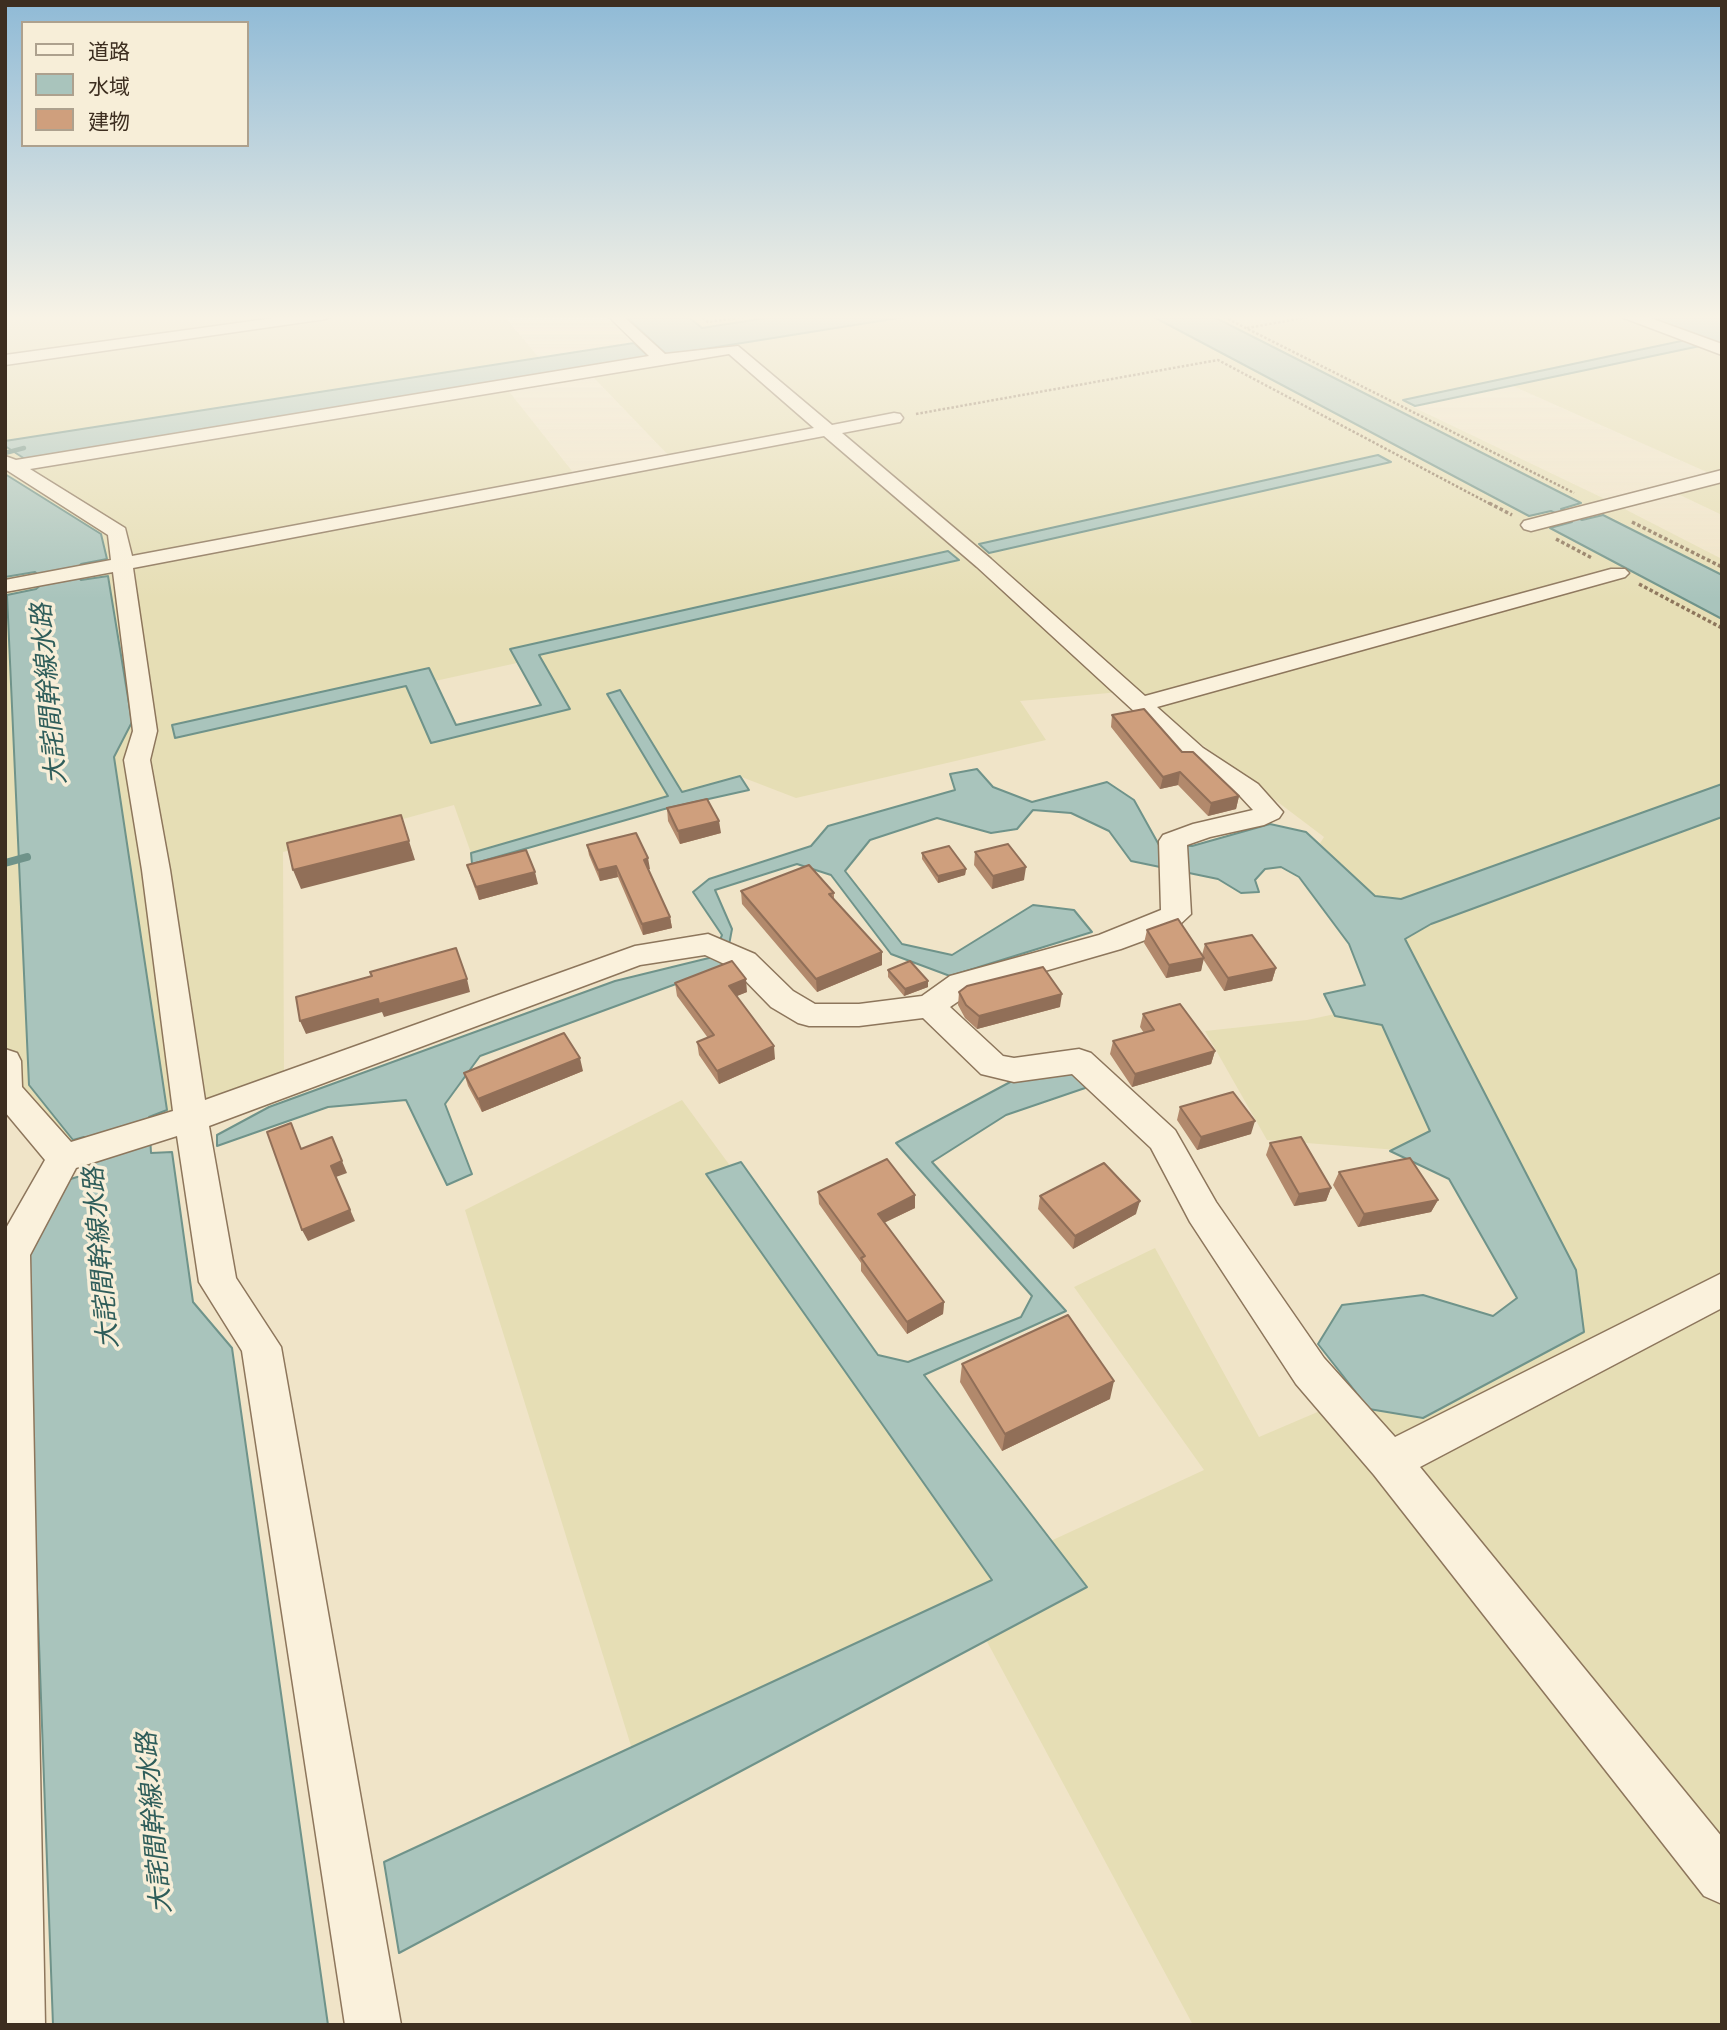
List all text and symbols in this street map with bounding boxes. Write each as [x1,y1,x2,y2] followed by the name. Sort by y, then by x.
[21,21,248,147] legend
[88,38,130,65] text: 道路
[88,73,130,100] text: 水域
[88,108,130,135] text: 建物
[27,602,73,786] water label: 大詫間幹線水路
[79,1166,125,1350] water label: 大詫間幹線水路
[132,1731,178,1915] water label: 大詫間幹線水路

